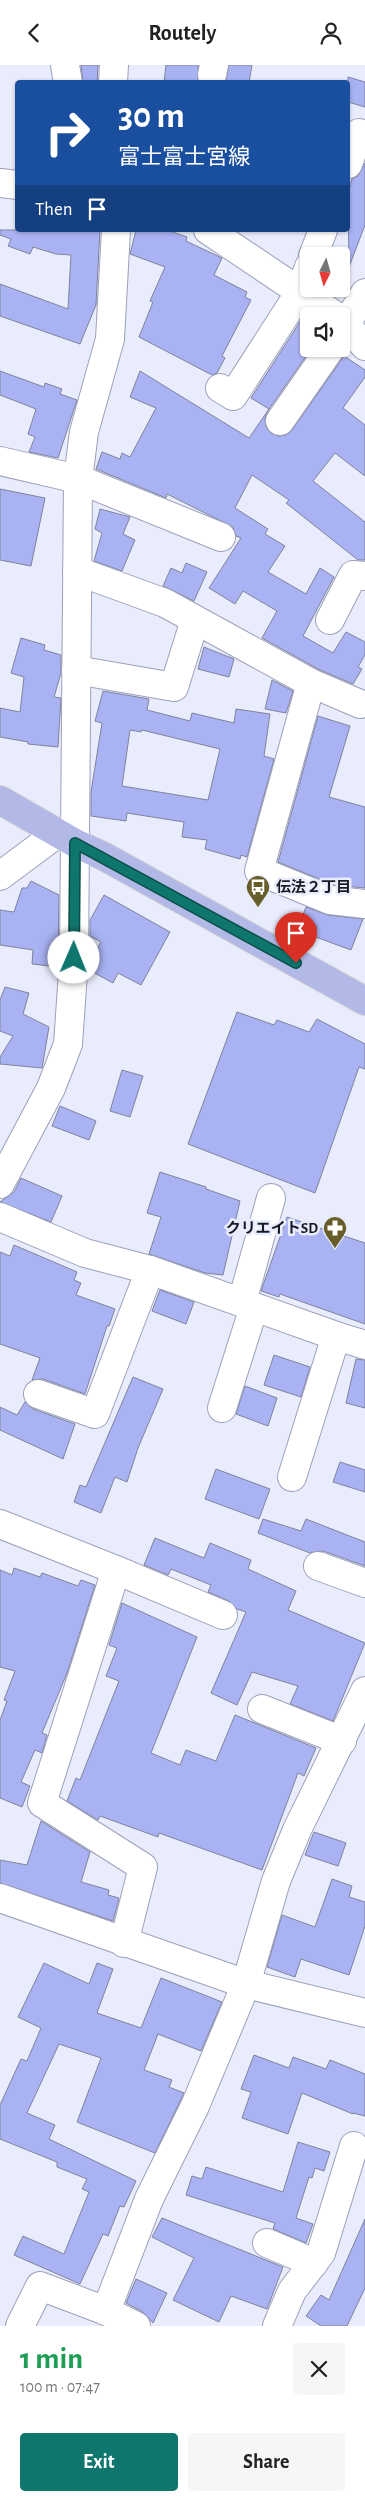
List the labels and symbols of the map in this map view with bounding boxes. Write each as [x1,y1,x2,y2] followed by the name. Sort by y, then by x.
[300,247,350,297] north arrow
[245,874,271,908] bus stop icon: 伝法２丁目
[276,879,351,895] place label: 伝法２丁目
[275,912,317,963] pin
[47,931,99,983] position arrow
[322,1215,348,1249] pharmacy icon: クリエイトSD
[226,1220,318,1236] place label: クリエイトSD

